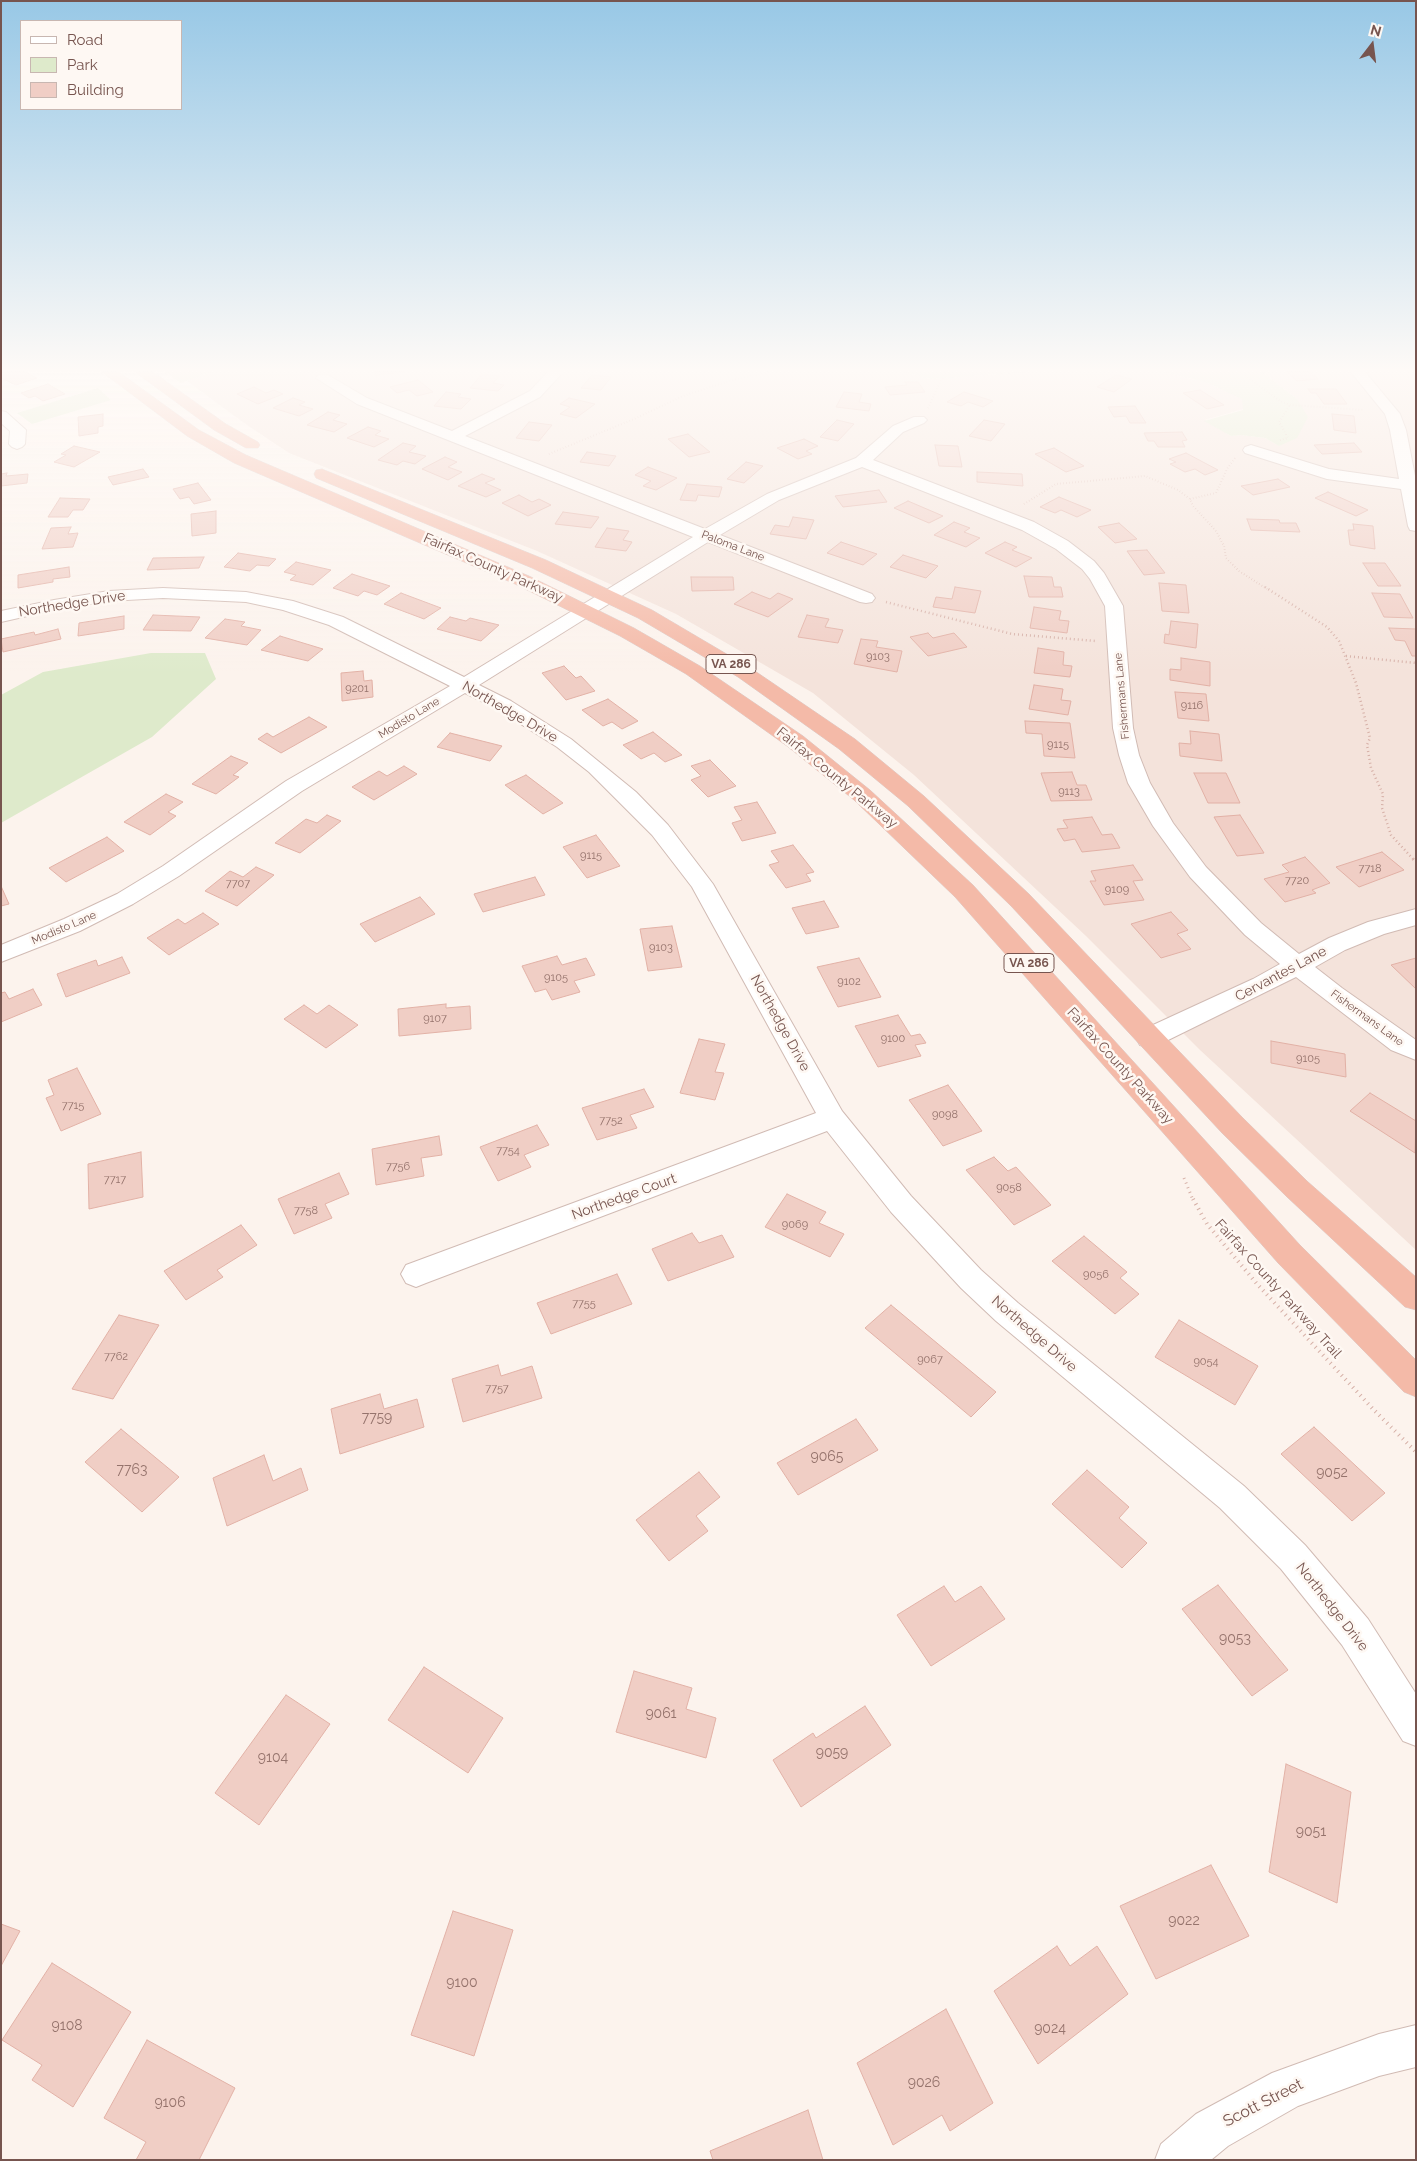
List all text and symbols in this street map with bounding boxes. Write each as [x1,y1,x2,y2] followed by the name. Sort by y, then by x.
[20,20,182,110] legend
[1347,20,1397,70] north arrow
[1369,21,1383,40] text: N
[67,31,103,49] text: Road
[67,56,98,74] text: Park
[67,81,124,99] text: Building
[700,528,766,564] street label: Paloma Lane
[421,530,565,606] street label: Fairfax County Parkway
[18,587,126,621] street label: Northedge Drive
[866,650,890,664] house number: 9103
[1112,652,1132,740] street label: Fishermans Lane
[706,654,756,674] road number: VA 286
[459,678,561,746] street label: Northedge Drive
[345,682,369,696] house number: 9201
[376,695,442,741] street label: Modisto Lane
[1181,699,1203,713] house number: 9116
[773,724,901,832] street label: Fairfax County Parkway
[1047,738,1069,752] house number: 9115
[1058,785,1080,799] house number: 9113
[580,849,602,863] house number: 9115
[1358,862,1382,876] house number: 7718
[1285,874,1309,888] house number: 7720
[226,877,250,891] house number: 7707
[1105,883,1129,897] house number: 9109
[30,908,98,948] street label: Modisto Lane
[649,941,673,955] house number: 9103
[1232,943,1330,1005] street label: Cervantes Lane
[1004,954,1054,972] road number: VA 286
[544,971,568,985] house number: 9105
[747,972,813,1074] street label: Northedge Drive
[837,975,861,989] house number: 9102
[1328,987,1406,1049] street label: Fishermans Lane
[1063,1004,1177,1128] street label: Fairfax County Parkway
[423,1012,447,1026] house number: 9107
[881,1032,905,1046] house number: 9100
[1296,1052,1320,1066] house number: 9105
[62,1099,84,1113] house number: 7715
[932,1108,958,1122] house number: 9098
[599,1114,623,1128] house number: 7752
[496,1144,520,1158] house number: 7754
[386,1160,410,1174] house number: 7756
[569,1170,679,1224] street label: Northedge Court
[104,1173,126,1187] house number: 7717
[996,1181,1022,1195] house number: 9058
[294,1204,318,1218] house number: 7758
[1211,1216,1345,1362] street label: Fairfax County Parkway Trail
[782,1218,808,1232] house number: 9069
[1083,1268,1109,1282] house number: 9056
[988,1292,1080,1376] street label: Northedge Drive
[572,1297,596,1311] house number: 7755
[104,1350,128,1364] house number: 7762
[917,1353,943,1367] house number: 9067
[1193,1355,1219,1369] house number: 9054
[485,1382,509,1396] house number: 7757
[362,1410,392,1426] house number: 7759
[811,1449,843,1465] house number: 9065
[117,1462,147,1478] house number: 7763
[1316,1465,1348,1481] house number: 9052
[1292,1559,1372,1655] street label: Northedge Drive
[1219,1631,1251,1647] house number: 9053
[645,1706,677,1722] house number: 9061
[816,1745,848,1761] house number: 9059
[258,1750,288,1766] house number: 9104
[1296,1824,1326,1840] house number: 9051
[1168,1913,1200,1929] house number: 9022
[446,1975,478,1991] house number: 9100
[51,2018,83,2034] house number: 9108
[1034,2021,1066,2037] house number: 9024
[908,2075,940,2091] house number: 9026
[1220,2075,1306,2131] street label: Scott Street
[154,2095,186,2111] house number: 9106

